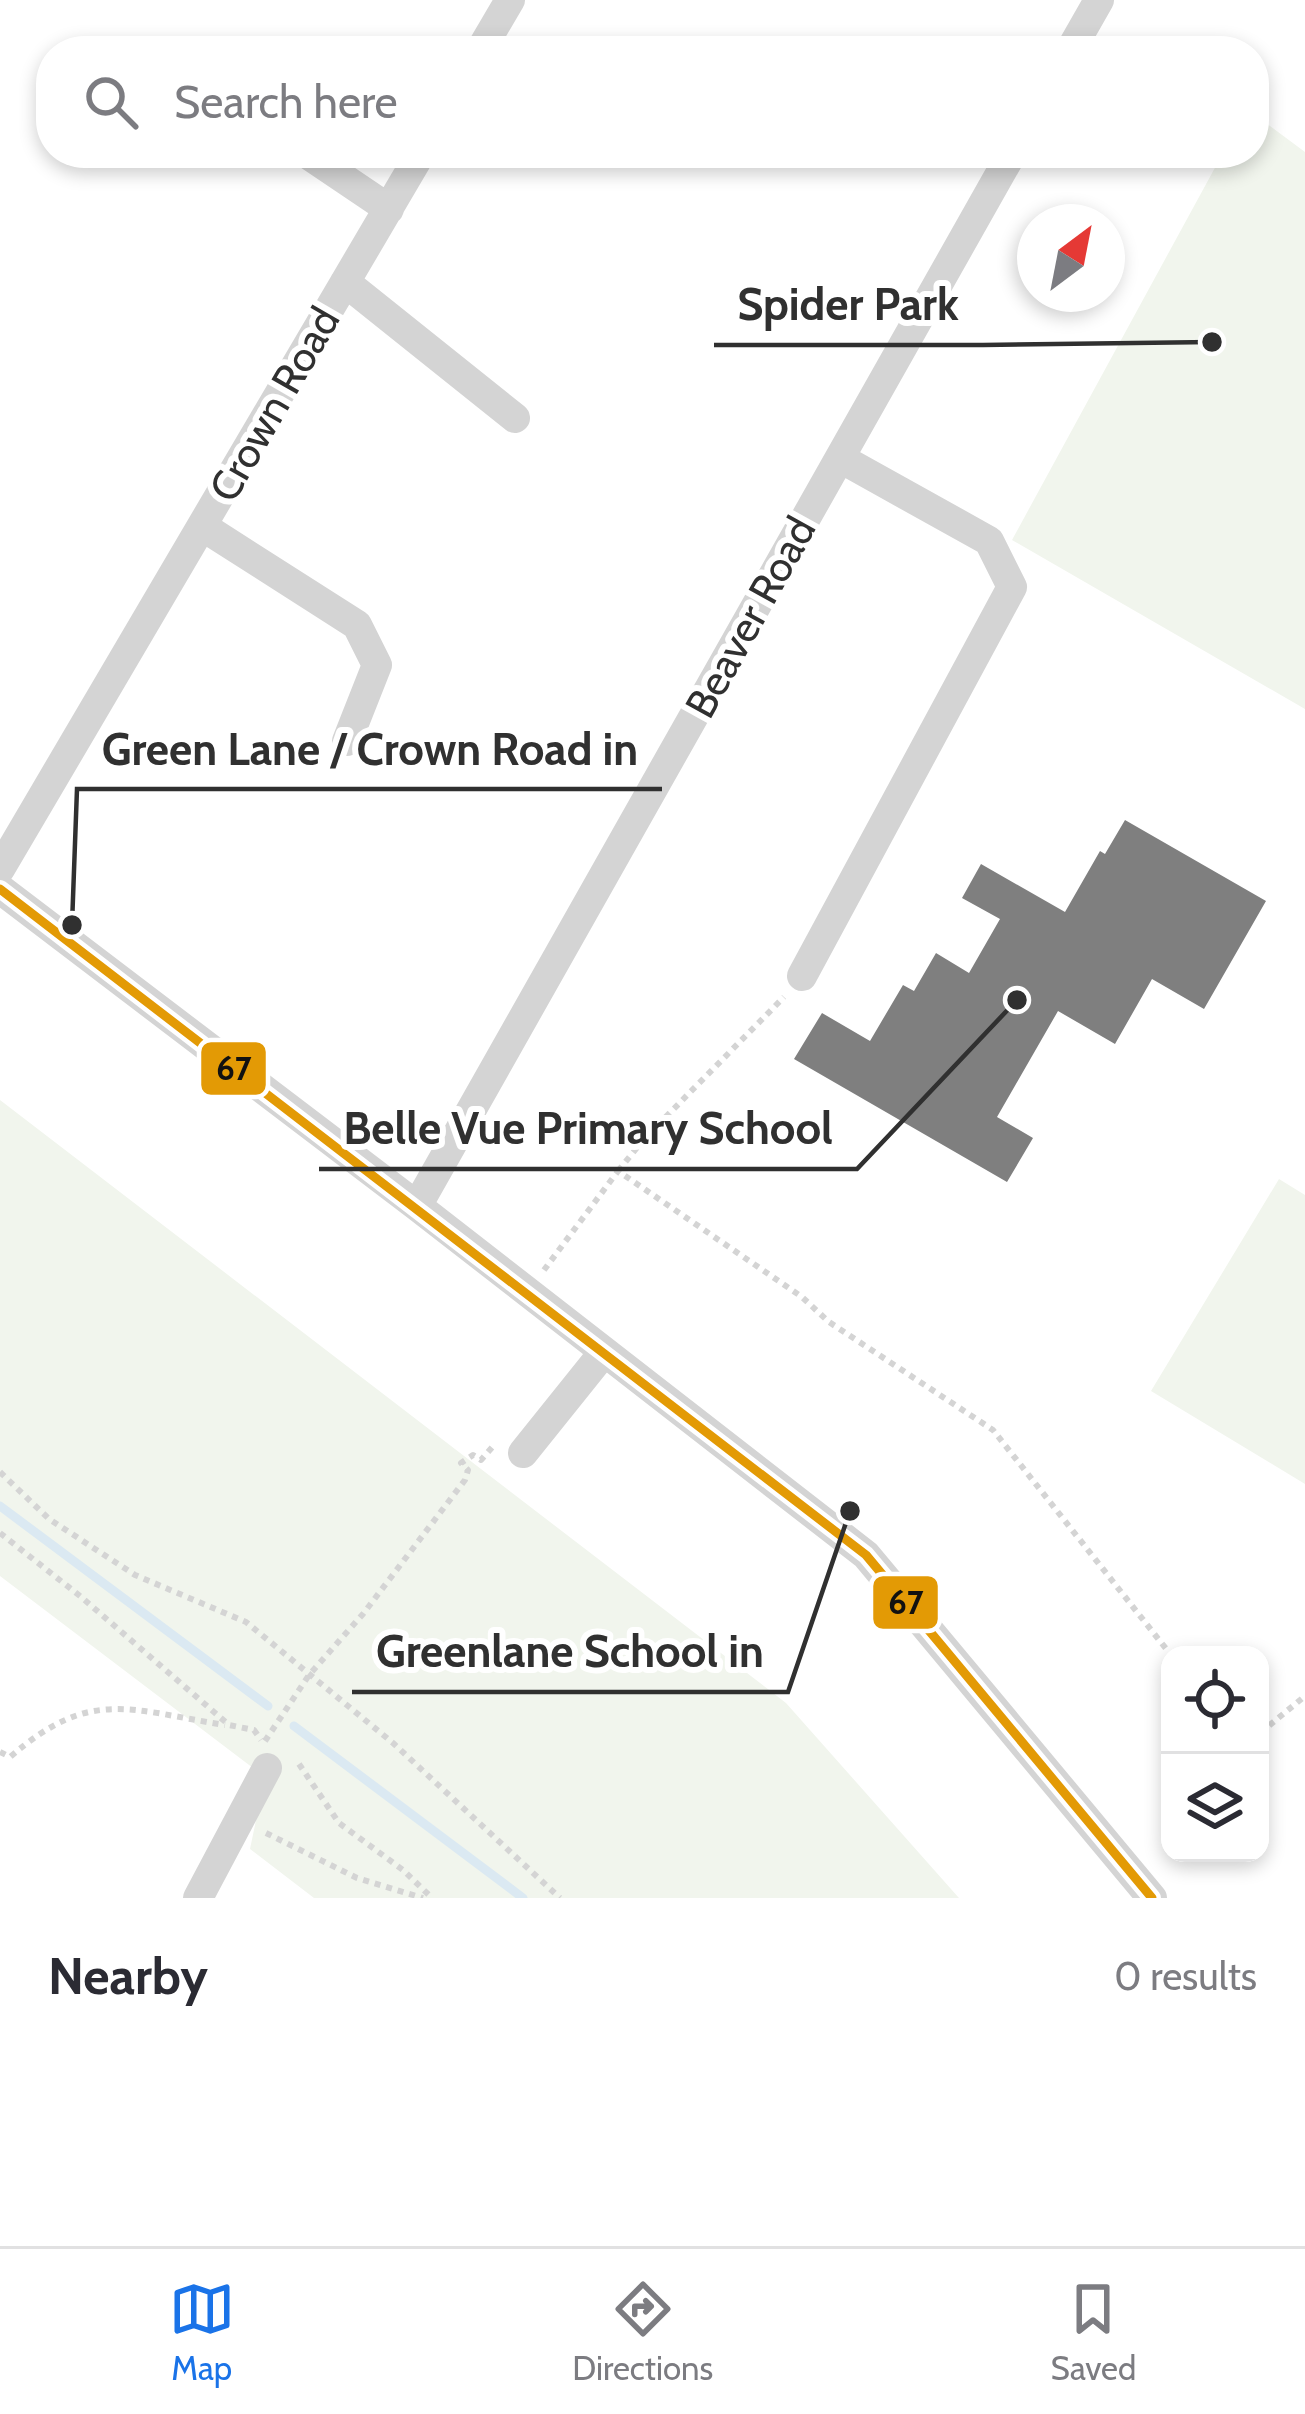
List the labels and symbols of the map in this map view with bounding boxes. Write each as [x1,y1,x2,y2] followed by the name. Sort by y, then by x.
[1017,204,1125,312] north arrow
[714,264,983,345] callout: Spider Park
[737,277,959,331] text: Spider Park
[198,298,350,510] street label: Crown Road
[674,507,826,727] street label: Beaver Road
[77,708,662,789] callout: Green Lane / Crown Road in
[102,722,638,776] text: Green Lane / Crown Road in
[199,1040,268,1097] line badge: 67
[216,1048,252,1088] text: 67
[319,1088,857,1169] callout: Belle Vue Primary School
[343,1101,833,1155] text: Belle Vue Primary School
[871,1574,940,1631] line badge: 67
[888,1582,924,1622] text: 67
[352,1611,788,1692] callout: Greenlane School in
[376,1624,764,1678] text: Greenlane School in

